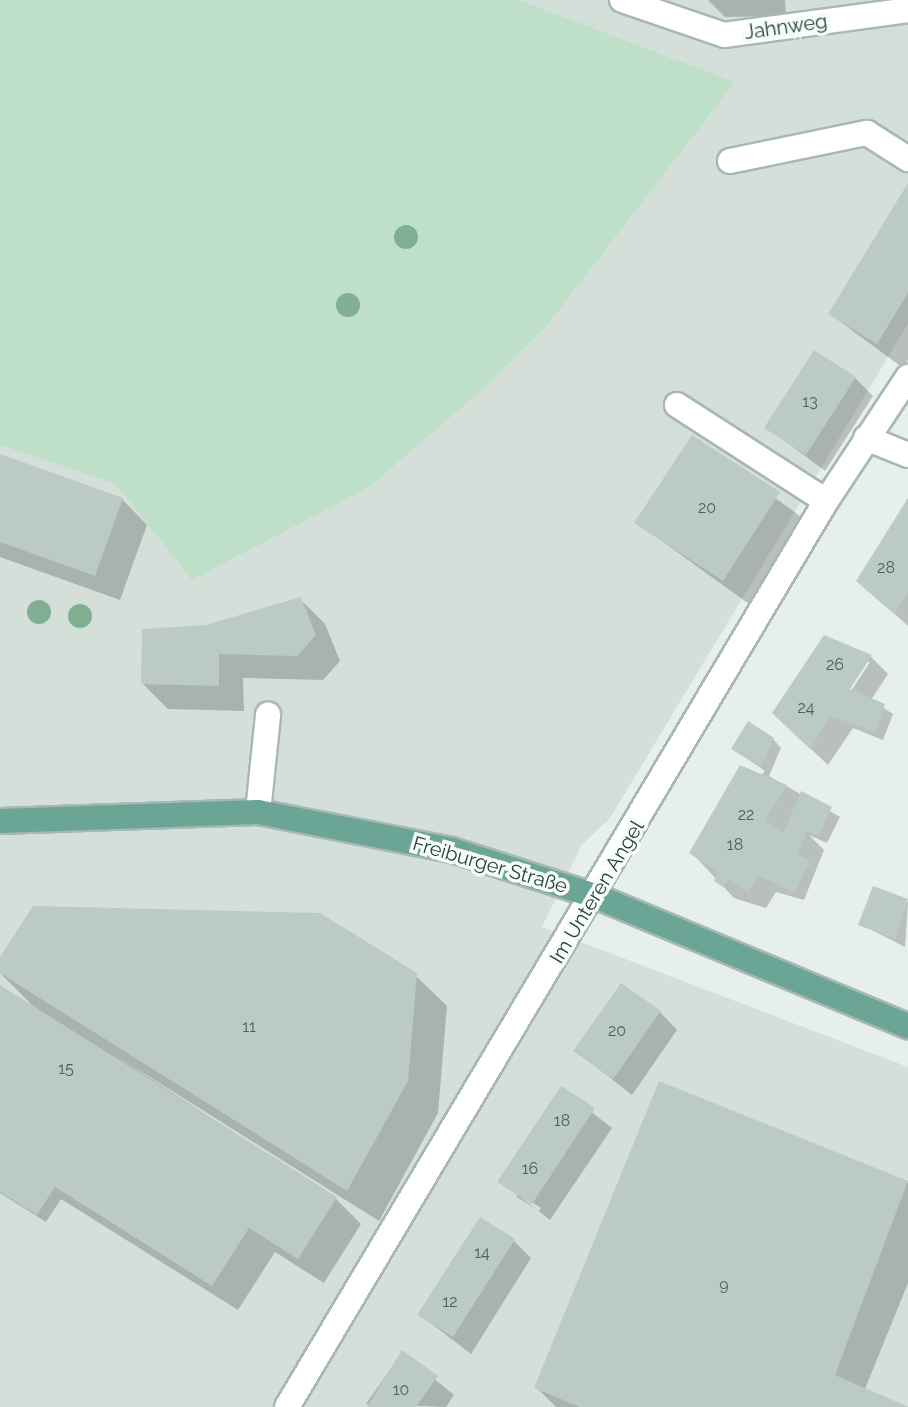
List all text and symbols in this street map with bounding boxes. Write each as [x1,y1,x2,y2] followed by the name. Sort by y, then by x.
[743,9,829,45] street label: Jahnweg
[802,392,818,412] house number: 13
[698,498,716,518] house number: 20
[877,558,895,578] house number: 28
[826,655,844,675] house number: 26
[797,698,815,718] house number: 24
[738,805,754,825] house number: 22
[545,816,649,968] street label: Im Unteren Angel
[410,831,570,899] street label: Freiburger Straße
[727,835,743,855] house number: 18
[242,1017,256,1037] house number: 11
[608,1021,626,1041] house number: 20
[58,1059,74,1079] house number: 15
[554,1111,570,1131] house number: 18
[522,1159,538,1179] house number: 16
[474,1243,490,1263] house number: 14
[719,1275,729,1295] house number: 9
[442,1292,458,1312] house number: 12
[393,1380,409,1400] house number: 10

